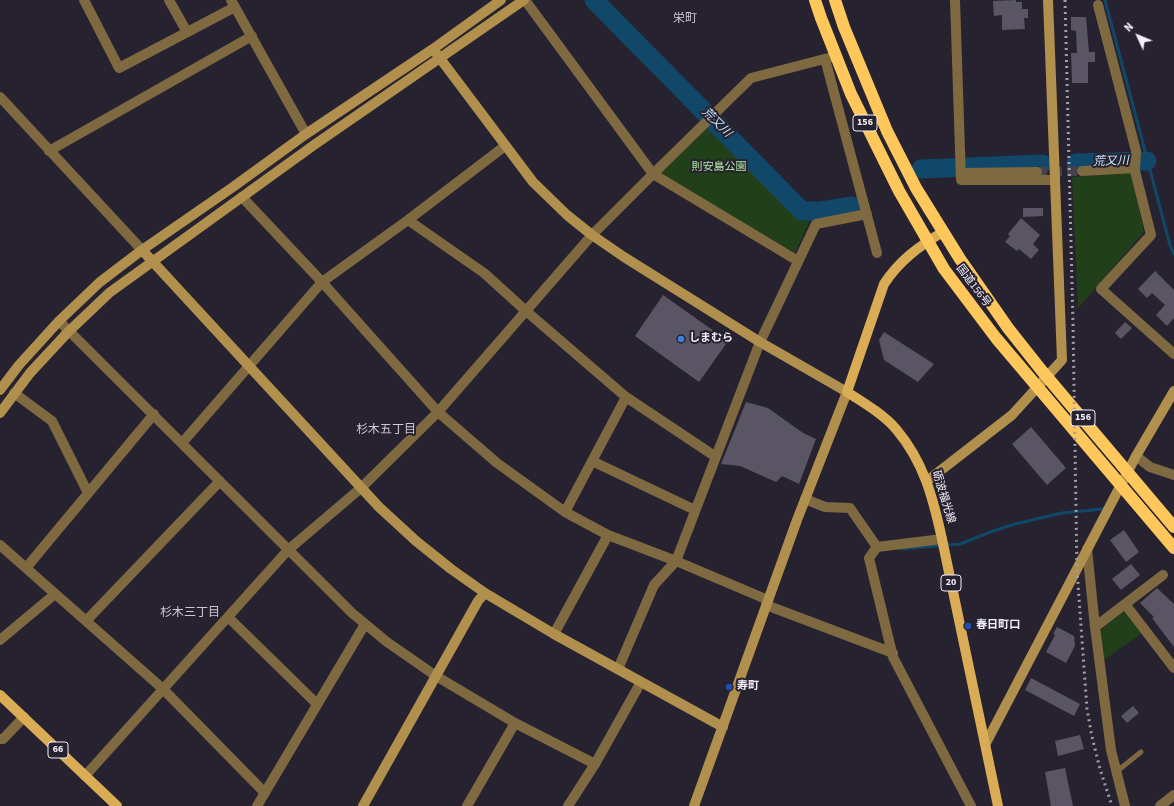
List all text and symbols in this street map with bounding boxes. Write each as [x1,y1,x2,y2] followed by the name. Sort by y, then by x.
[673,12,697,26] district label: 栄町
[1118,16,1158,56] north arrow
[1121,19,1137,35] text: N
[698,105,734,141] water label: 荒又川
[853,115,877,131] road number: 156
[1093,154,1129,170] water label: 荒又川
[692,161,746,175] park label: 則安島公園
[953,262,993,310] street label: 国道156号
[689,332,733,346] place label: しまむら
[676,334,686,344] marker: しまむら
[1071,410,1095,426] road number: 156
[356,423,416,437] district label: 杉木五丁目
[929,469,957,525] street label: 砺波福光線
[941,575,961,591] road number: 20
[160,606,220,620] district label: 杉木三丁目
[976,619,1020,633] place label: 春日町口
[963,621,973,631] marker: 春日町口
[737,680,759,694] place label: 寿町
[724,682,734,692] marker: 寿町
[48,742,68,758] road number: 66

